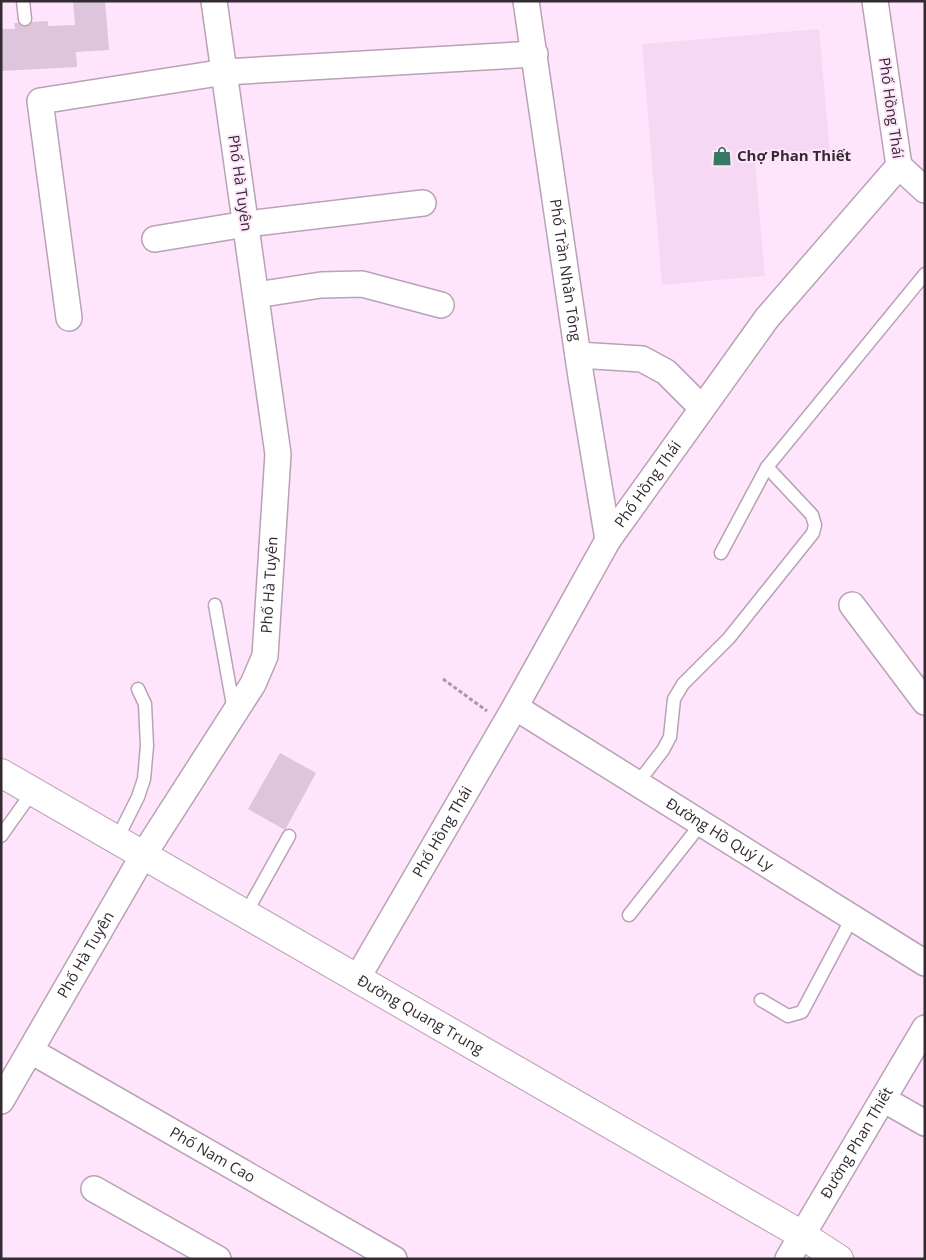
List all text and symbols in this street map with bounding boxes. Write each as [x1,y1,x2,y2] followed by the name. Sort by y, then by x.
[875,56,909,160] street label: Phố Hồng Thái
[224,133,258,232] street label: Phố Hà Tuyên
[711,145,733,167] shop icon: Chợ Phan Thiết
[737,145,852,165] place label: Chợ Phan Thiết
[546,197,587,343] street label: Phố Trần Nhân Tông
[609,436,685,531] street label: Phố Hồng Thái
[255,536,282,634] street label: Phố Hà Tuyên
[407,782,476,880] street label: Phố Hồng Thái
[663,793,778,875] street label: Đường Hồ Quý Ly
[52,907,118,1001] street label: Phố Hà Tuyên
[354,970,488,1058] street label: Đường Quang Trung
[815,1083,897,1202] street label: Đường Phan Thiết
[166,1122,259,1186] street label: Phố Nam Cao

